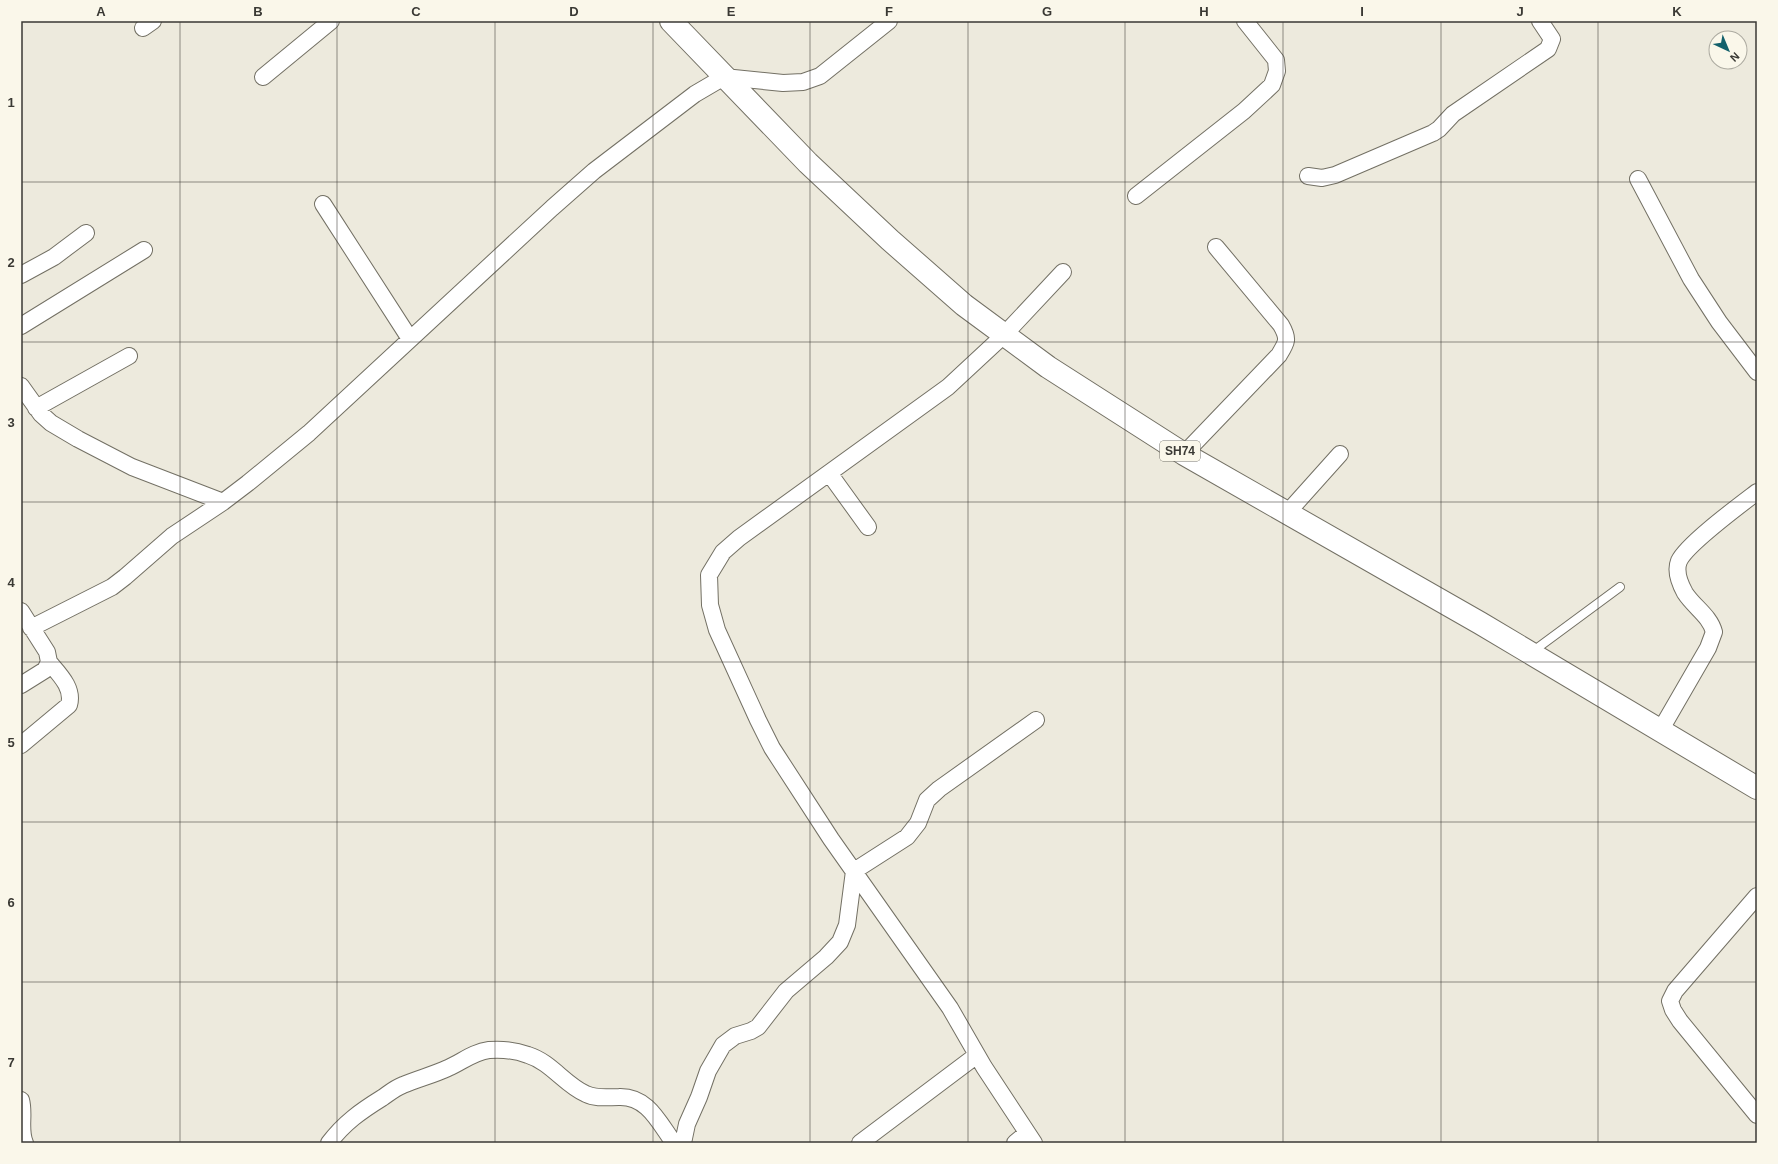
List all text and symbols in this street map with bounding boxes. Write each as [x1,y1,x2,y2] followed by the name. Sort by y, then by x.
[96,4,106,19] text: A
[253,4,263,19] text: B
[411,4,421,19] text: C
[569,4,579,19] text: D
[727,4,736,19] text: E
[885,4,893,19] text: F
[1042,4,1052,19] text: G
[1199,4,1209,19] text: H
[1360,4,1364,19] text: I
[1516,4,1524,19] text: J
[1672,4,1682,19] text: K
[1708,30,1748,70] north arrow
[1728,50,1742,64] text: N
[7,95,15,110] text: 1
[7,255,15,270] text: 2
[7,415,15,430] text: 3
[1160,441,1200,461] road number: SH74
[7,575,15,590] text: 4
[7,735,15,750] text: 5
[7,895,15,910] text: 6
[7,1055,15,1070] text: 7

